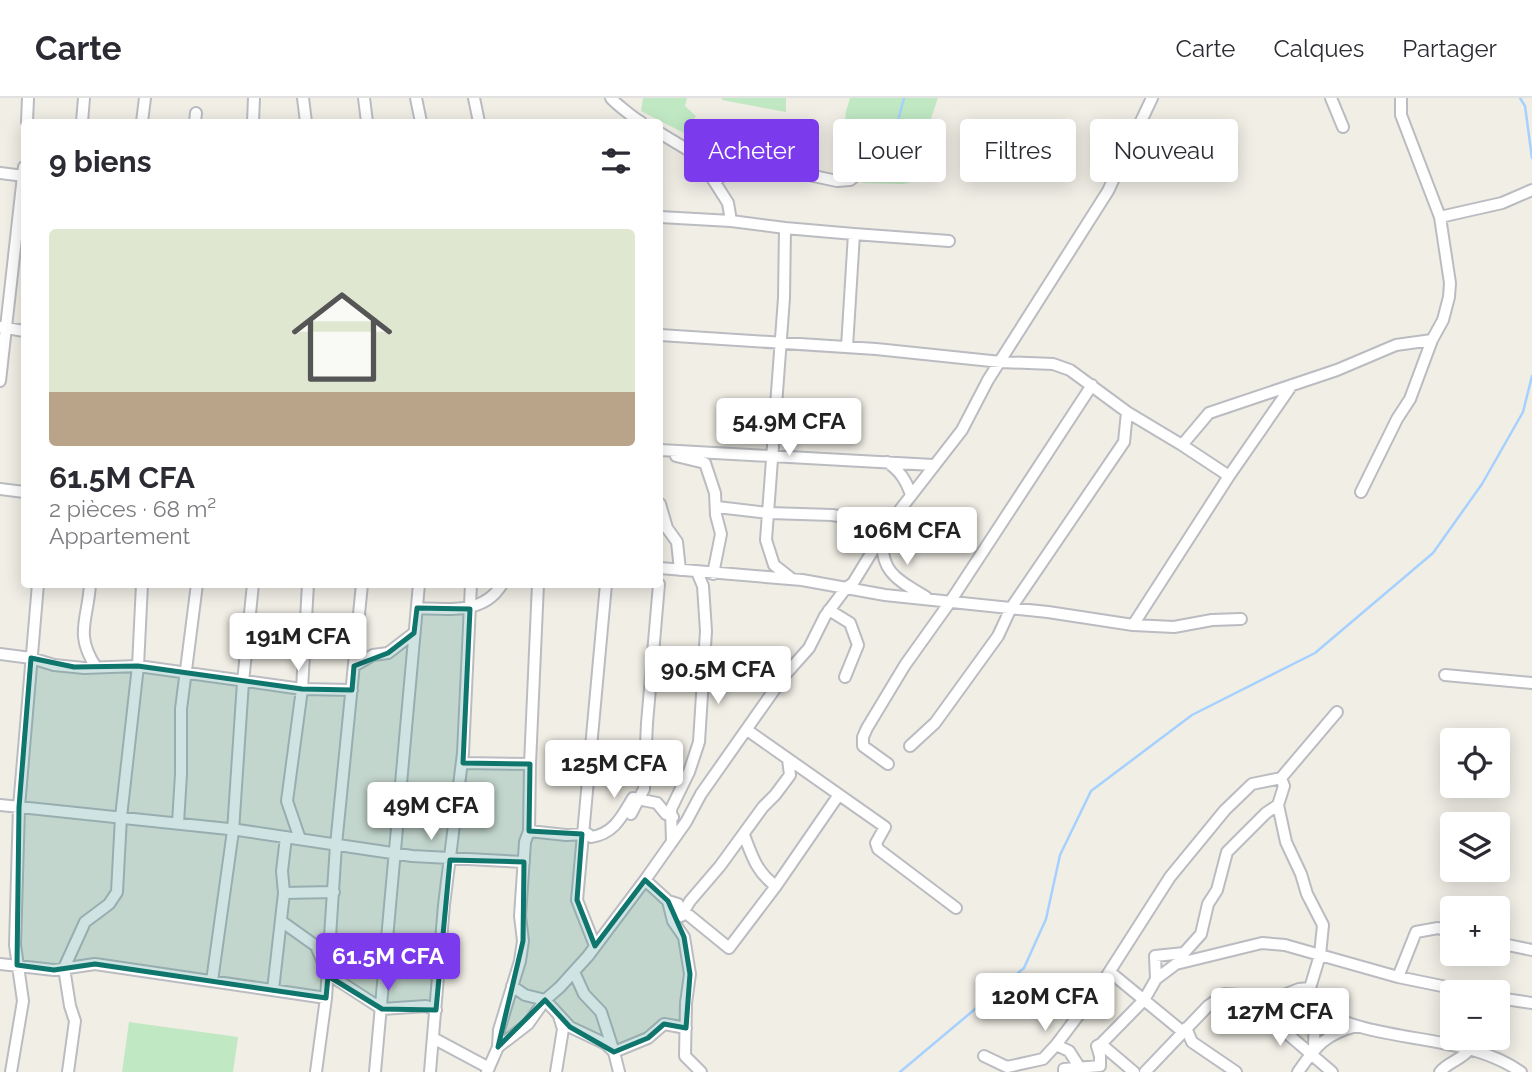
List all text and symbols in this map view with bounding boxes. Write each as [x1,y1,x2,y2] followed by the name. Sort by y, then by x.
[35,29,122,68] text: Carte
[1176,34,1235,63] text: Carte
[1273,34,1364,63] text: Calques
[1402,34,1497,63] text: Partager
[684,119,819,182] chip: Acheter
[833,119,946,182] chip: Louer
[960,119,1076,182] chip: Filtres
[1090,119,1238,182] chip: Nouveau
[597,142,635,180] icon: filters
[49,144,151,179] text: 9 biens
[279,274,405,400] icon: home
[709,398,869,458] pin: 54.9M CFA
[732,407,846,434] text: 54.9M CFA
[49,460,195,495] text: 61.5M CFA
[49,495,216,522] text: 2 pièces · 68 m²
[835,508,979,567] pin: 106M CFA
[853,516,961,543] text: 106M CFA
[49,522,190,549] text: Appartement
[226,614,370,673] pin: 191M CFA
[246,622,350,649] text: 191M CFA
[638,646,798,706] pin: 90.5M CFA
[661,655,775,682] text: 90.5M CFA
[1440,728,1510,1050] map controls
[1440,728,1510,798] button: locate
[542,740,686,800] pin: 125M CFA
[561,749,667,776] text: 125M CFA
[366,782,496,842] pin: 49M CFA
[383,791,479,818] text: 49M CFA
[1440,812,1510,882] button: layers
[1440,896,1510,966] button: +
[308,934,468,993] pin: 61.5M CFA
[332,942,444,969] text: 61.5M CFA
[973,974,1117,1033] pin: 120M CFA
[1440,980,1510,1050] button: −
[991,982,1099,1009] text: 120M CFA
[1208,988,1352,1048] pin: 127M CFA
[1227,997,1333,1024] text: 127M CFA

